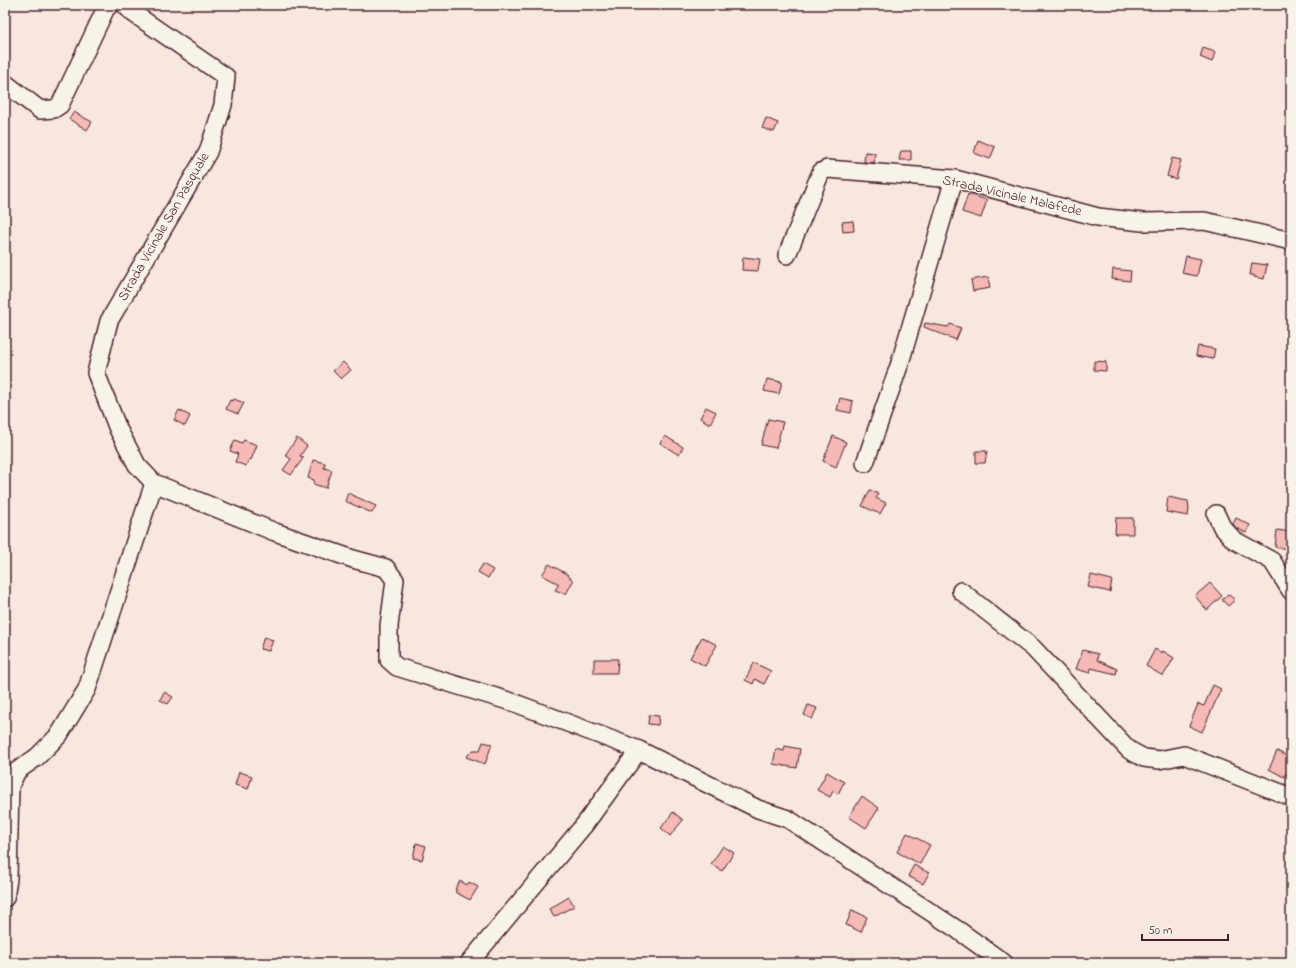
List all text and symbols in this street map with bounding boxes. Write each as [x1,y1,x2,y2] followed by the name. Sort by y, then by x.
[113,148,216,305] street label: Strada Vicinale San Pasquale
[940,170,1084,222] street label: Strada Vicinale Malafede
[1142,916,1228,942] scale bar
[1148,922,1172,940] text: 50 m

